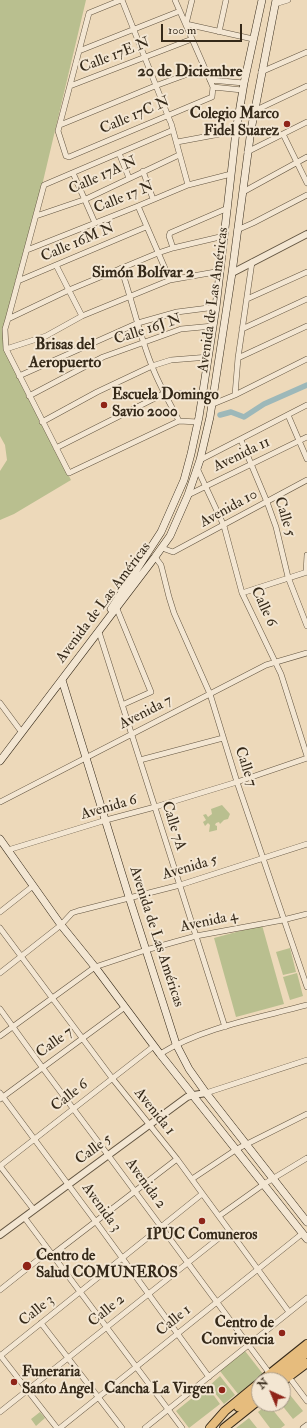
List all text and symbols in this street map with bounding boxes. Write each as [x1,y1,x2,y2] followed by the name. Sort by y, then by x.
[163,16,244,42] scale bar
[168,23,196,38] text: 100 m
[77,34,153,78] street label: Calle 17E N
[138,63,242,83] district label: 20 de Diciembre
[97,93,173,139] street label: Calle 17C N
[190,106,279,141] place label: Colegio Marco Fidel Suarez
[282,119,292,129] marker: Colegio Marco Fidel Suarez
[66,153,140,199] street label: Calle 17A N
[91,178,157,218] street label: Calle 17 N
[39,219,117,267] street label: Calle 16M N
[195,226,233,374] street label: Avenida de Las Américas
[92,264,194,284] district label: Simón Bolívar 2
[112,311,184,349] street label: Calle 16J N
[29,336,101,374] district label: Brisas del Aeropuerto
[112,387,219,422] place label: Escuela Domingo Savio 2000
[99,400,109,410] marker: Escuela Domingo Savio 2000
[211,434,273,476] street label: Avenida 11
[197,486,261,532] street label: Avenida 10
[269,495,299,539] street label: Calle 5
[53,539,155,667] street label: Avenida de Las Américas
[246,584,280,630] street label: Calle 6
[117,692,175,734] street label: Avenida 7
[230,745,260,789] street label: Calle 7
[79,791,139,825] street label: Avenida 6
[157,799,189,853] street label: Calle 7A
[160,852,220,884] street label: Avenida 5
[125,865,187,1009] street label: Avenida de Las Américas
[179,907,239,937] street label: Avenida 4
[33,1024,77,1062] street label: Calle 7
[48,1076,92,1116] street label: Calle 6
[130,1085,178,1139] street label: Avenida 1
[72,1131,116,1169] street label: Calle 5
[121,1155,169,1213] street label: Avenida 2
[77,1180,125,1236] street label: Avenida 3
[197,1216,207,1226] marker: IPUC Comuneros
[147,1227,257,1245] place label: IPUC Comuneros
[36,1248,178,1283] place label: Centro de Salud COMUNEROS
[21,1260,33,1272] marker: Centro de Salud COMUNEROS
[16,1291,58,1331] street label: Calle 3
[85,1291,129,1331] street label: Calle 2
[153,1302,195,1340] street label: Calle 1
[201,1315,274,1350] place label: Centro de Convivencia
[277,1328,287,1338] marker: Centro de Convivencia
[22,1364,94,1399] place label: Funeraria Santo Angel
[251,1372,291,1412] north arrow
[255,1376,271,1392] text: N
[9,1377,19,1387] marker: Funeraria Santo Angel
[104,1381,214,1399] place label: Cancha La Virgen
[217,1385,227,1395] marker: Cancha La Virgen

